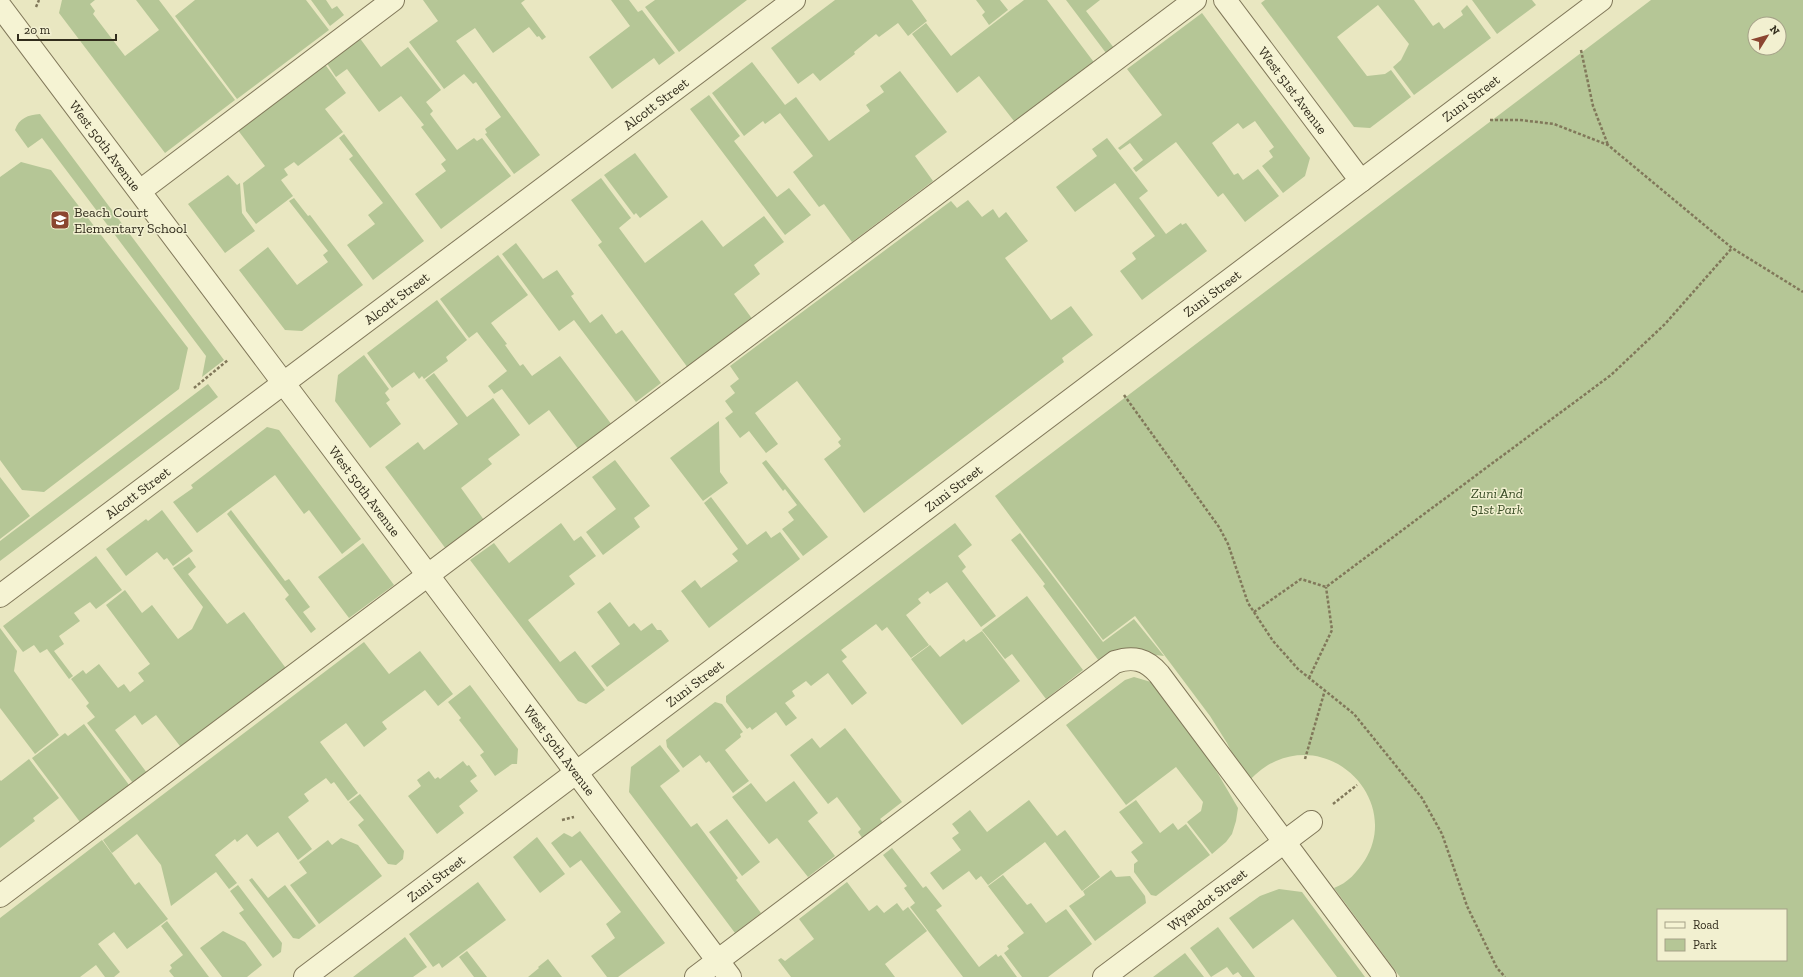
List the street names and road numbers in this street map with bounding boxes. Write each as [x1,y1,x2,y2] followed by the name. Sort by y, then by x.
[1254,44,1331,138] street label: West 51st Avenue
[1439,71,1504,126] street label: Zuni Street
[620,74,693,134] street label: Alcott Street
[65,98,145,195] street label: West 50th Avenue
[1180,266,1245,321] street label: Zuni Street
[361,268,434,329] street label: Alcott Street
[325,443,404,540] street label: West 50th Avenue
[921,461,987,516] street label: Zuni Street
[102,463,174,523] street label: Alcott Street
[663,656,728,711] street label: Zuni Street
[520,702,599,799] street label: West 50th Avenue
[404,851,469,906] street label: Zuni Street
[1165,864,1251,935] street label: Wyandot Street

